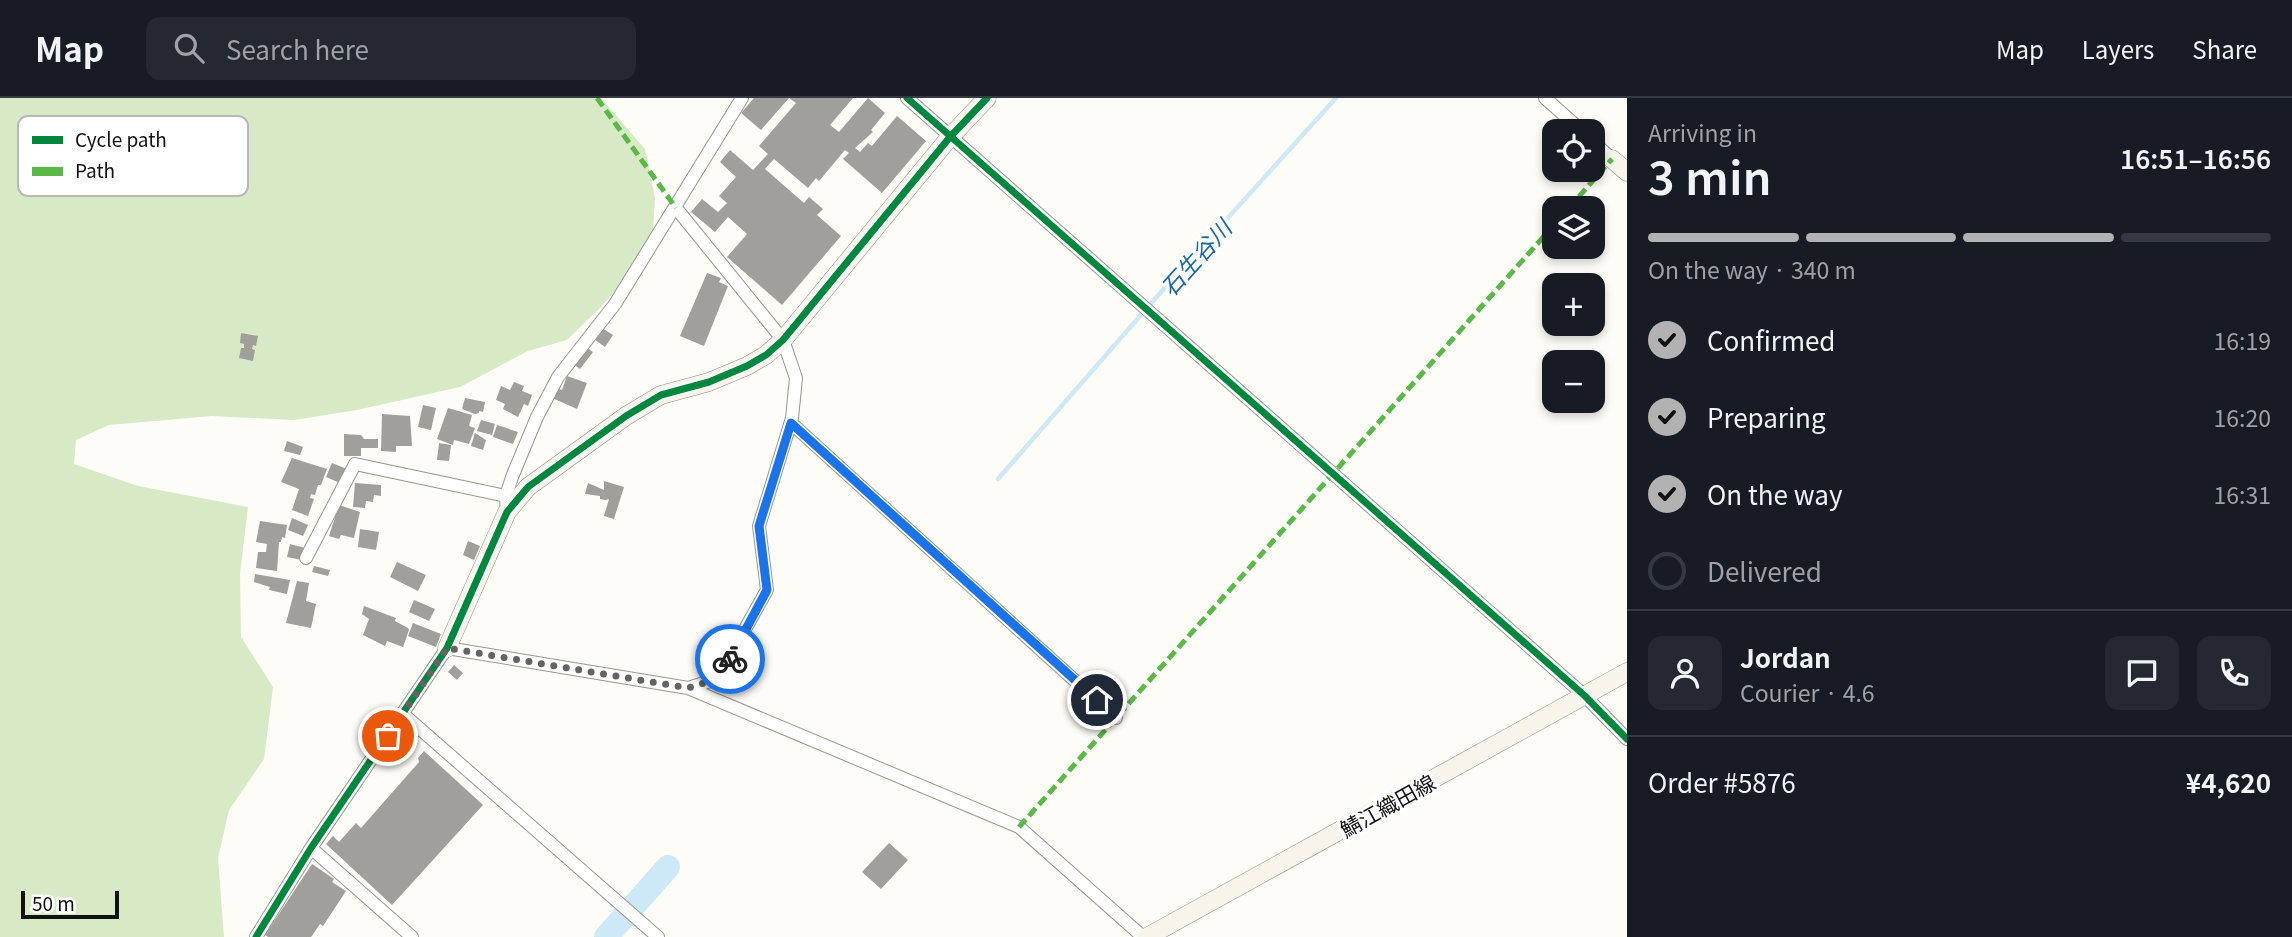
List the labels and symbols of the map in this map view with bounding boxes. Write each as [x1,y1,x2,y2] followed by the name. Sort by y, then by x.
[18,116,248,196] legend
[75,125,167,152] text: Cycle path
[75,156,115,183] text: Path
[1152,209,1240,303] water label: 石生谷川
[695,624,765,694] courier
[1067,670,1127,730] pin
[358,706,418,766] pin
[1334,766,1440,844] street label: 鯖江織田線
[21,888,119,920] scale bar

